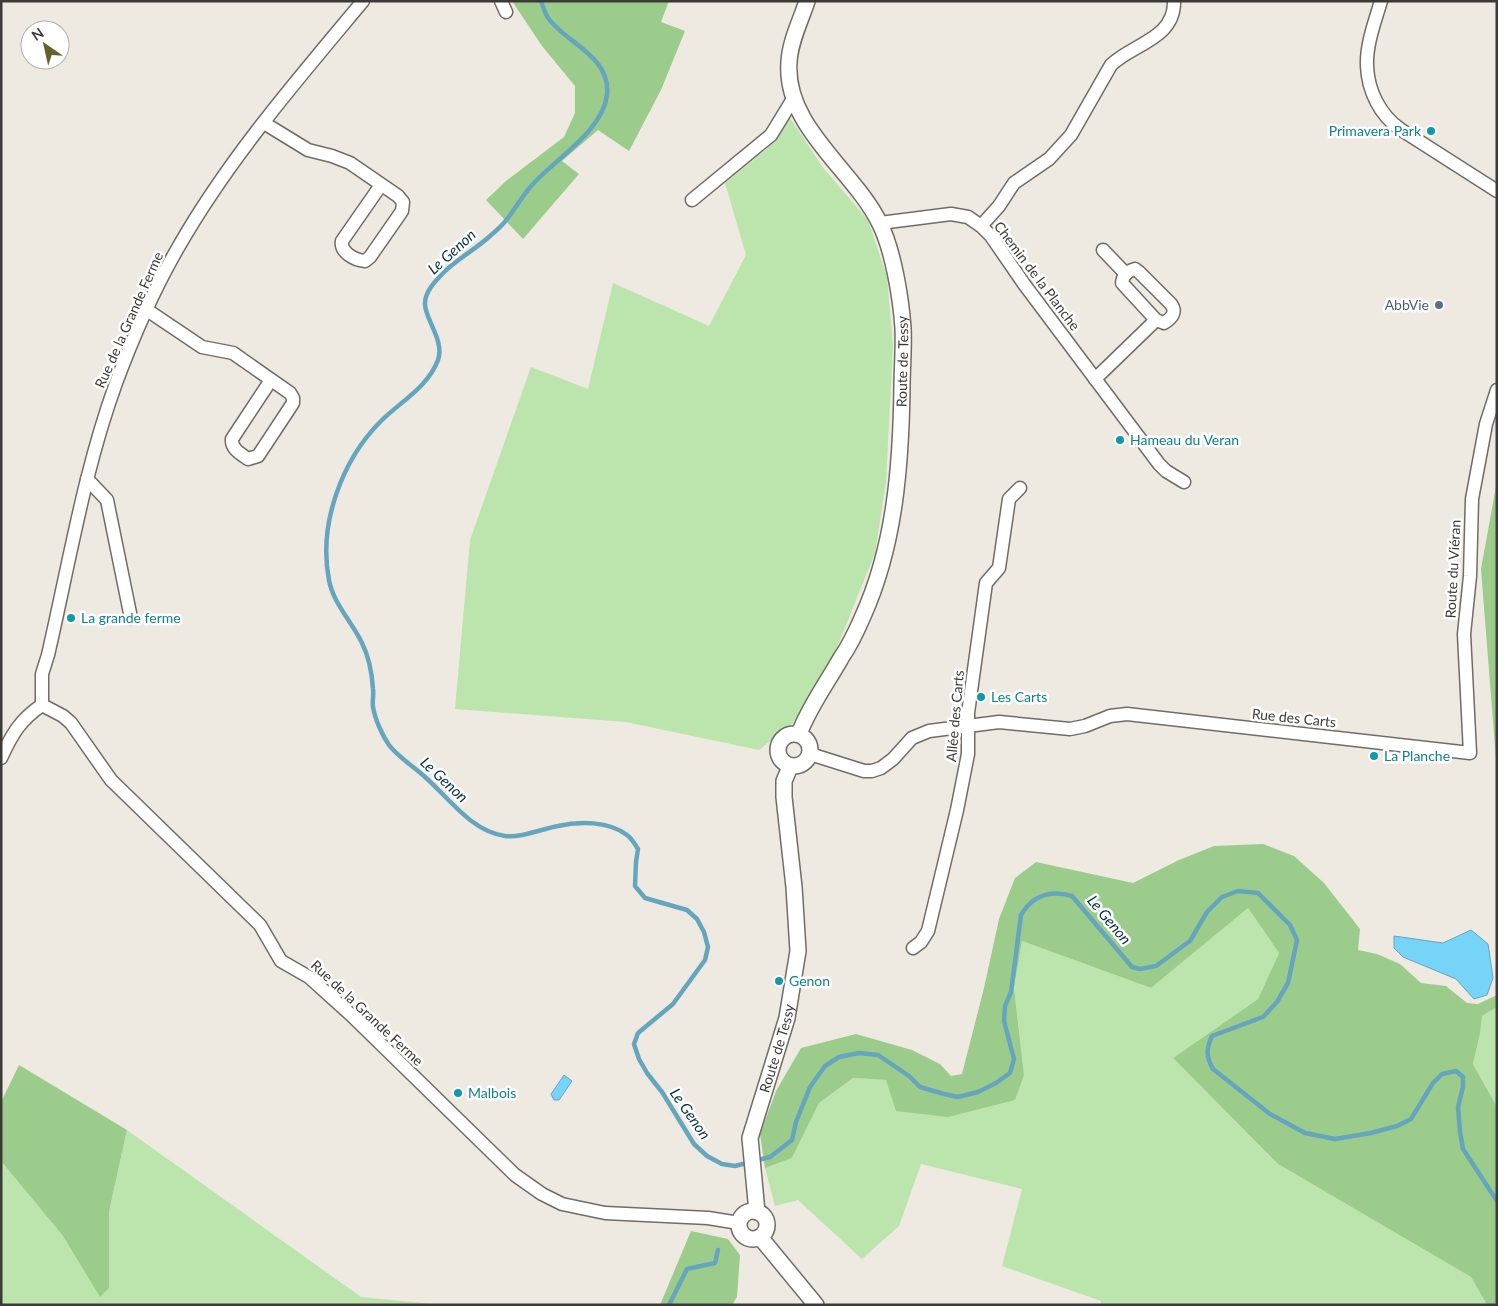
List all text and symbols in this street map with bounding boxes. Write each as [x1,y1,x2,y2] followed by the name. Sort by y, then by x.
[20,20,70,70] north arrow
[28,24,47,44] text: N
[1329,122,1422,139] place label: Primavera Park
[1425,125,1437,137] marker: Primavera Park
[991,218,1084,333] street label: Chemin de la Planche
[424,225,479,277] water label: Le Genon
[91,249,166,391] street label: Rue de la Grande Ferme
[1385,296,1429,313] place label: AbbVie
[1433,299,1445,311] marker: AbbVie
[893,314,911,407] street label: Route de Tessy
[1130,431,1239,448] place label: Hameau du Veran
[1114,434,1126,446] marker: Hameau du Veran
[1441,519,1464,619] street label: Route du Viéran
[81,609,181,626] place label: La grande ferme
[65,612,77,624] marker: La grande ferme
[942,669,967,762] street label: Allée des Carts
[991,688,1047,705] place label: Les Carts
[975,691,987,703] marker: Les Carts
[1251,705,1337,730] street label: Rue des Carts
[1384,747,1450,764] place label: La Planche
[1368,750,1380,762] marker: La Planche
[417,753,472,806] water label: Le Genon
[1084,891,1135,947] water label: Le Genon
[308,956,427,1069] street label: Rue de la Grande Ferme
[789,972,830,989] place label: Genon
[773,975,785,987] marker: Genon
[755,1002,797,1095] street label: Route de Tessy
[468,1084,516,1101] place label: Malbois
[667,1084,715,1142] water label: Le Genon
[452,1087,464,1099] marker: Malbois

